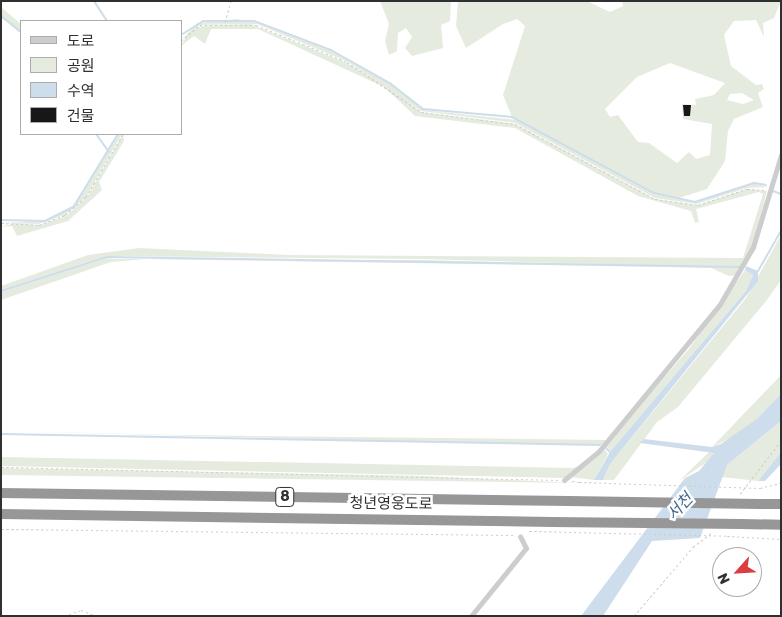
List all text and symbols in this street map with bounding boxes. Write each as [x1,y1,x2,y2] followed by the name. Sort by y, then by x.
[20,20,182,135] legend
[67,32,95,50] text: 도로
[67,57,95,75] text: 공원
[67,82,95,100] text: 수역
[67,107,95,125] text: 건물
[275,486,295,508] road number: 8
[663,490,697,524] water label: 서천
[349,494,433,514] street label: 청년영웅도로
[712,547,762,597] north arrow
[714,570,734,587] text: N

